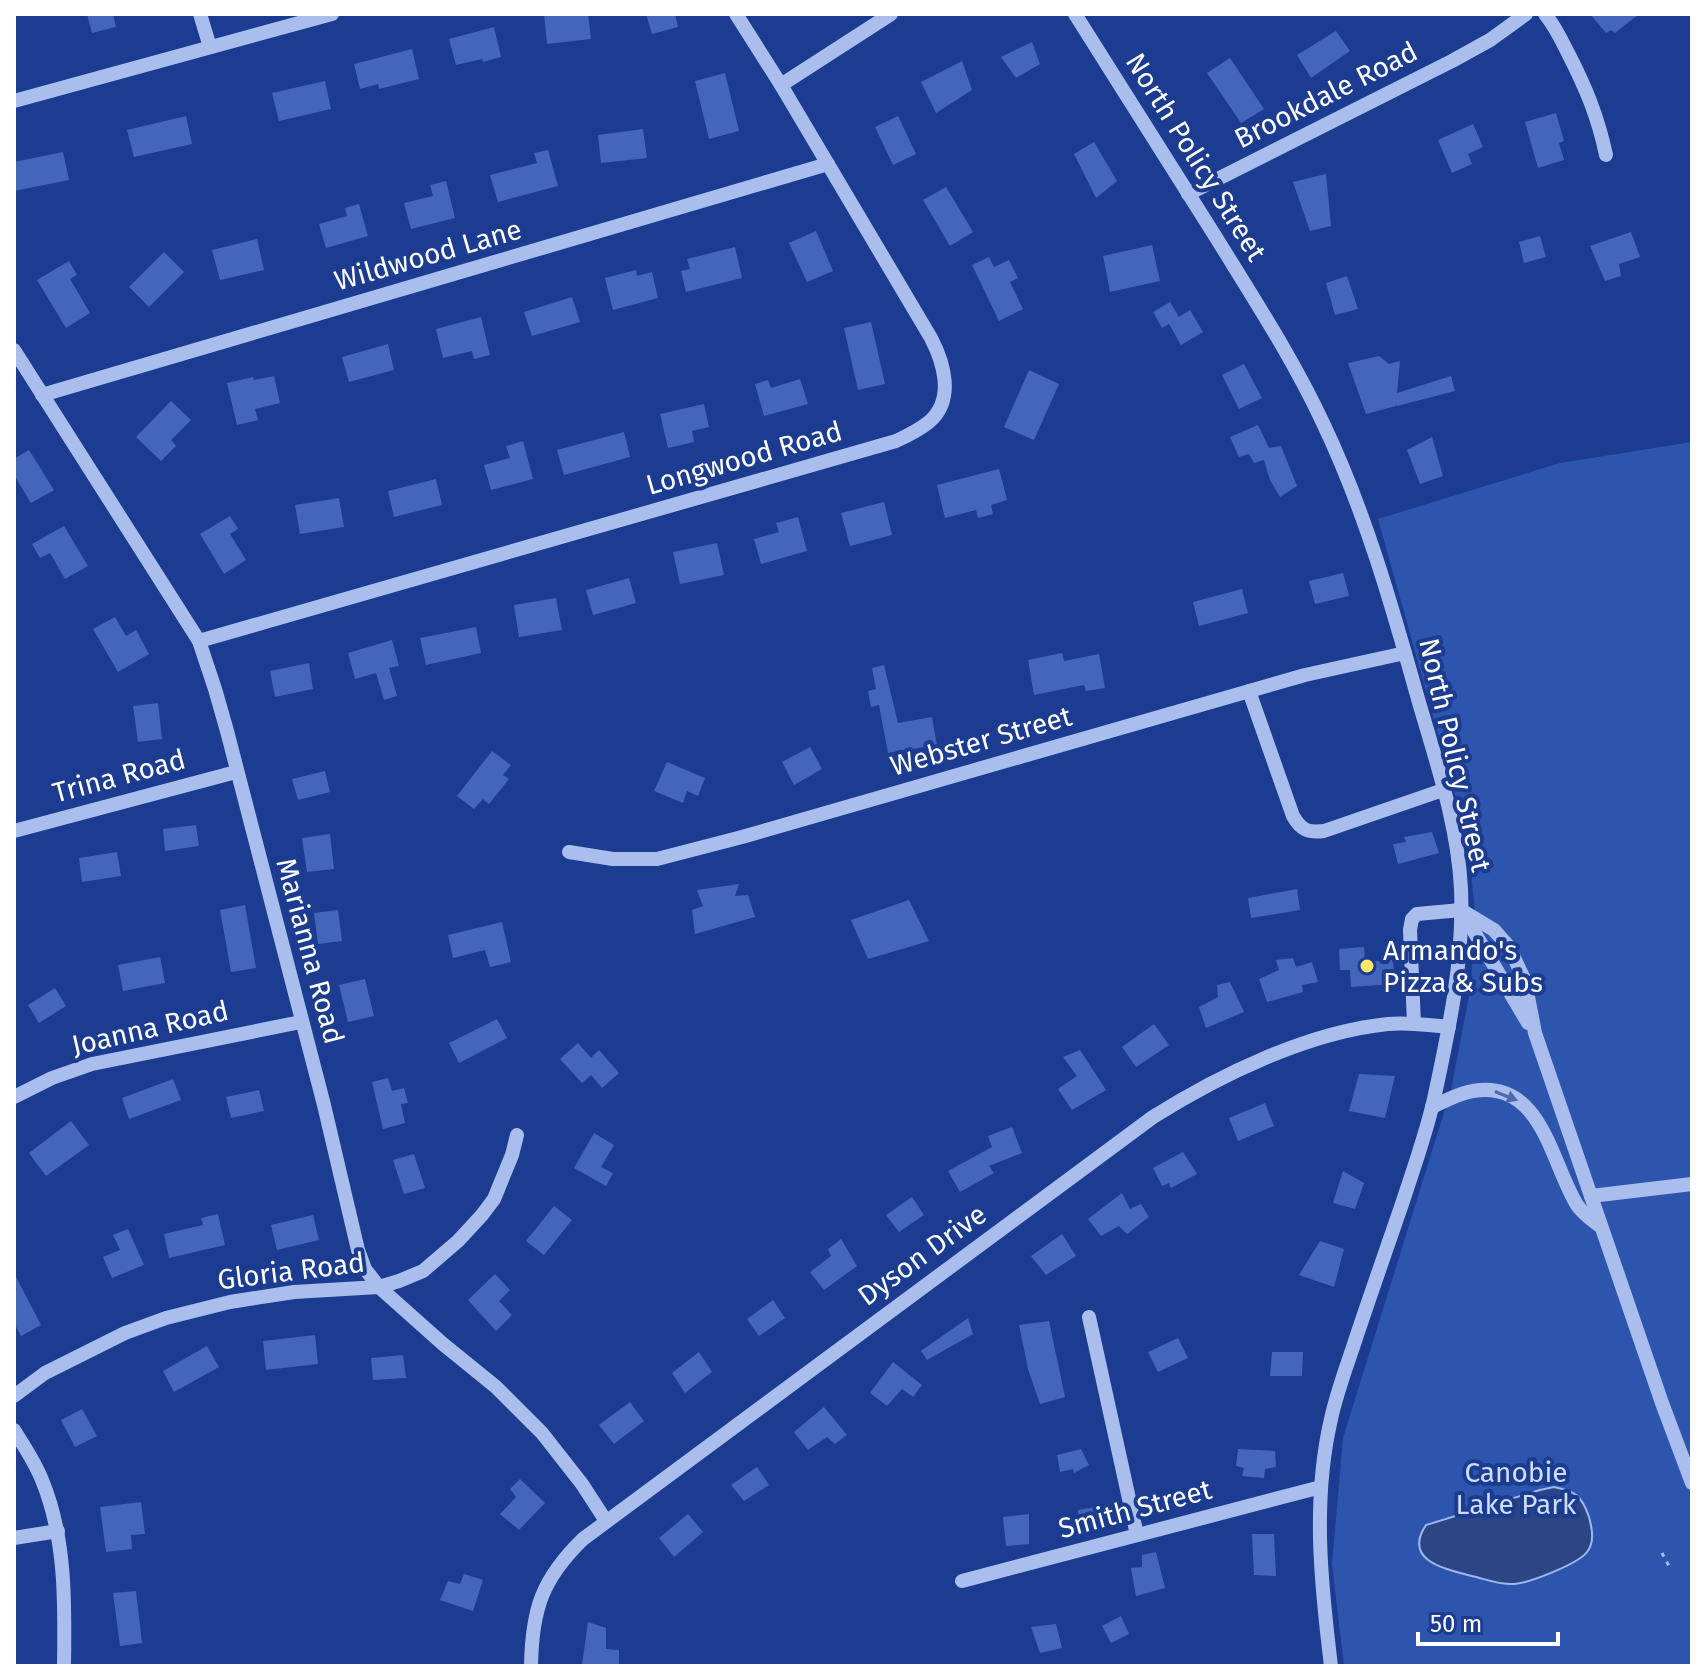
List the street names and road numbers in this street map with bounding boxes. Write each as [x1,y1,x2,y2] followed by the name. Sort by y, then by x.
[1229,35,1423,155] street label: Brookdale Road
[1119,47,1274,268] street label: North Policy Street
[331,212,525,298] street label: Wildwood Lane
[642,414,846,502] street label: Longwood Road
[1412,635,1498,876] street label: North Policy Street
[887,699,1076,783] street label: Webster Street
[49,742,189,810] street label: Trina Road
[269,854,351,1048] street label: Marianna Road
[68,994,232,1062] street label: Joanna Road
[851,1197,993,1313] street label: Dyson Drive
[216,1246,366,1296] street label: Gloria Road
[1055,1473,1216,1545] street label: Smith Street

